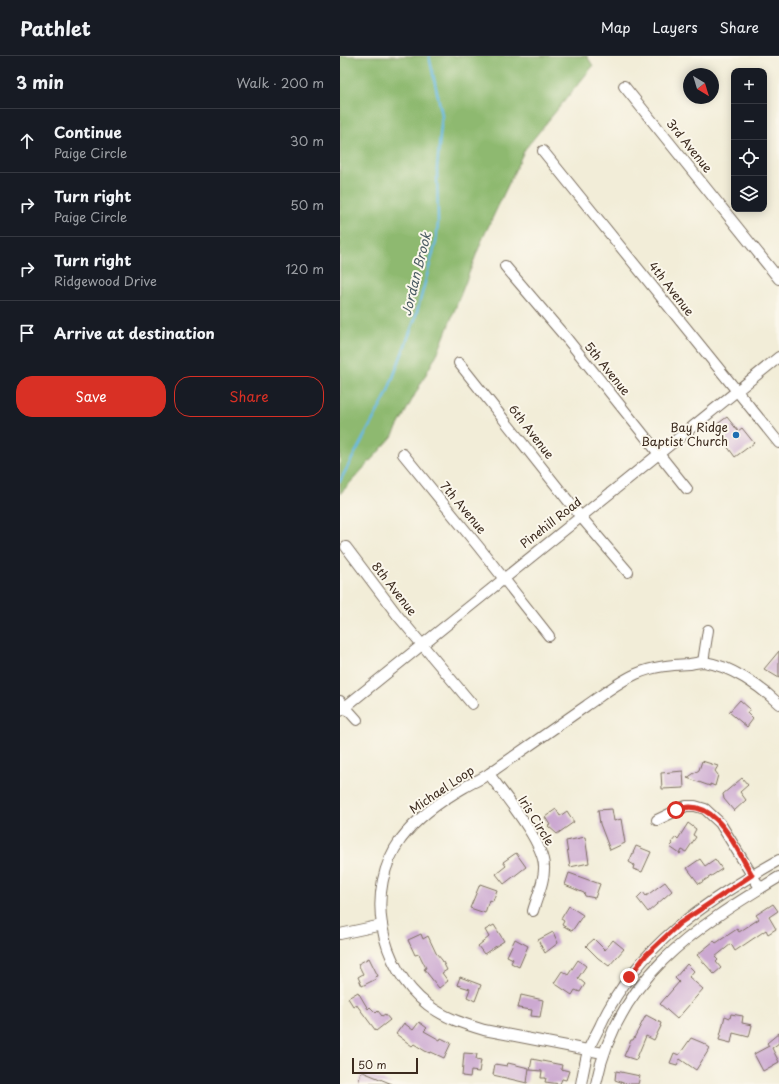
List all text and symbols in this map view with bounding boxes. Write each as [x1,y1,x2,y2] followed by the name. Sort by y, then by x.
[20,14,91,42] text: Pathlet
[601,17,631,38] text: Map
[653,17,698,38] text: Layers
[720,17,759,38] text: Share
[683,68,719,104] north arrow
[731,68,767,212] map controls
[731,68,767,104] button: +
[16,69,64,95] text: 3 min
[236,73,324,92] text: Walk · 200 m
[731,104,767,140] button: −
[663,115,717,176] street label: 3rd Avenue
[54,120,122,143] text: Continue
[16,130,38,152] icon: ahead
[290,131,324,150] text: 30 m
[731,140,767,176] button: locate
[54,143,127,162] text: Paige Circle
[731,176,767,212] button: layers
[54,184,131,207] text: Turn right
[16,194,38,216] icon: right
[290,195,324,214] text: 50 m
[54,207,127,226] text: Paige Circle
[396,230,435,318] water label: Jordan Brook
[54,248,131,271] text: Turn right
[645,257,699,320] street label: 4th Avenue
[16,258,38,280] icon: right
[285,259,324,278] text: 120 m
[54,271,157,290] text: Ridgewood Drive
[54,321,215,344] text: Arrive at destination
[16,322,38,344] icon: arrive
[581,338,635,399] street label: 5th Avenue
[16,376,166,417] button: Save
[174,376,324,417] button: Share
[505,400,559,463] street label: 6th Avenue
[641,418,728,450] place label: Bay Ridge Baptist Church
[731,430,741,440] marker: Bay Ridge Baptist Church
[437,477,491,538] street label: 7th Avenue
[516,492,585,552] street label: Pinehill Road
[368,558,422,620] street label: 8th Avenue
[405,761,477,818] street label: Michael Loop
[514,792,559,849] street label: Iris Circle
[667,801,685,819] route start
[620,968,638,986] route end
[352,1056,418,1075] scale bar
[358,1056,387,1073] text: 50 m

